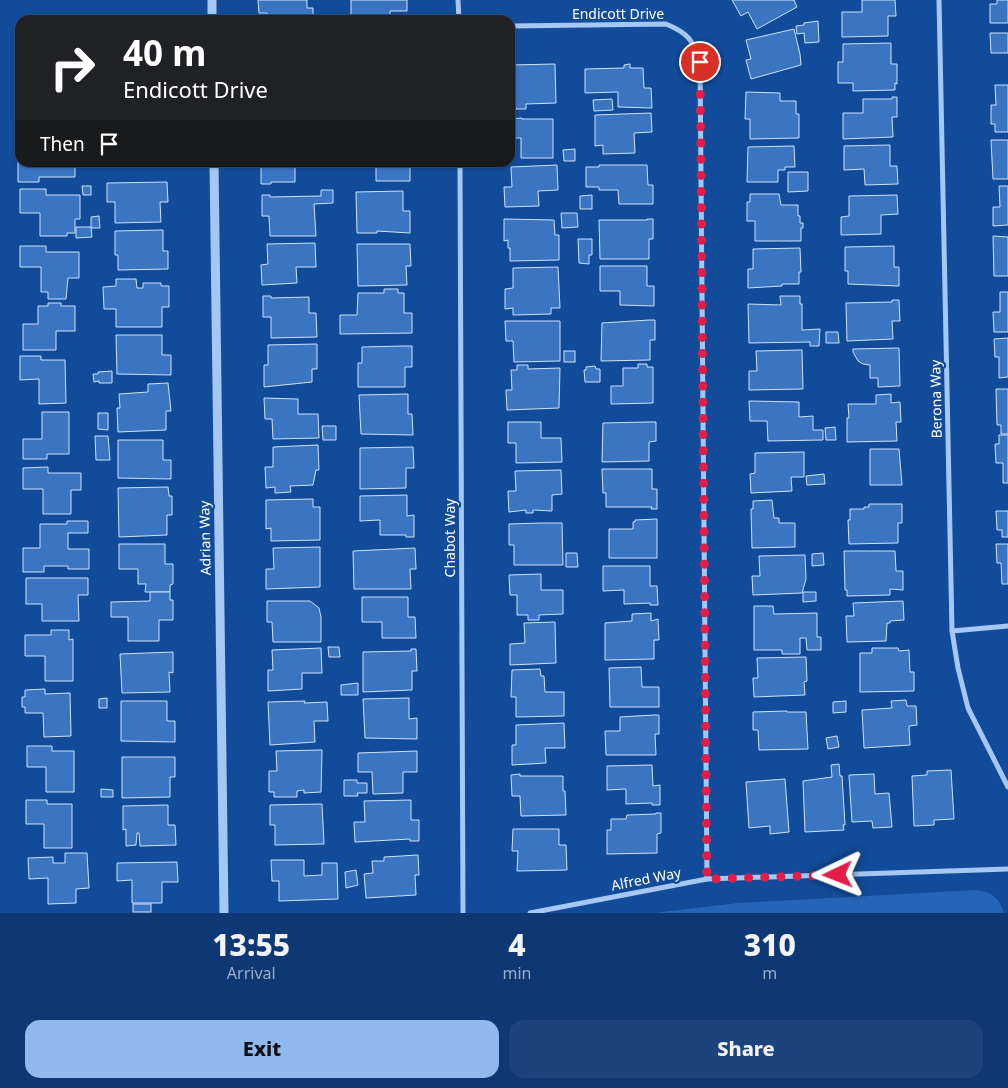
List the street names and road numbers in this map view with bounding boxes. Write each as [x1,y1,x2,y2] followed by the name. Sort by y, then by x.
[572,4,664,23] street label: Endicott Drive
[925,359,946,439] street label: Berona Way
[440,498,459,577] street label: Chabot Way
[194,500,215,576] street label: Adrian Way
[609,862,683,895] street label: Alfred Way

